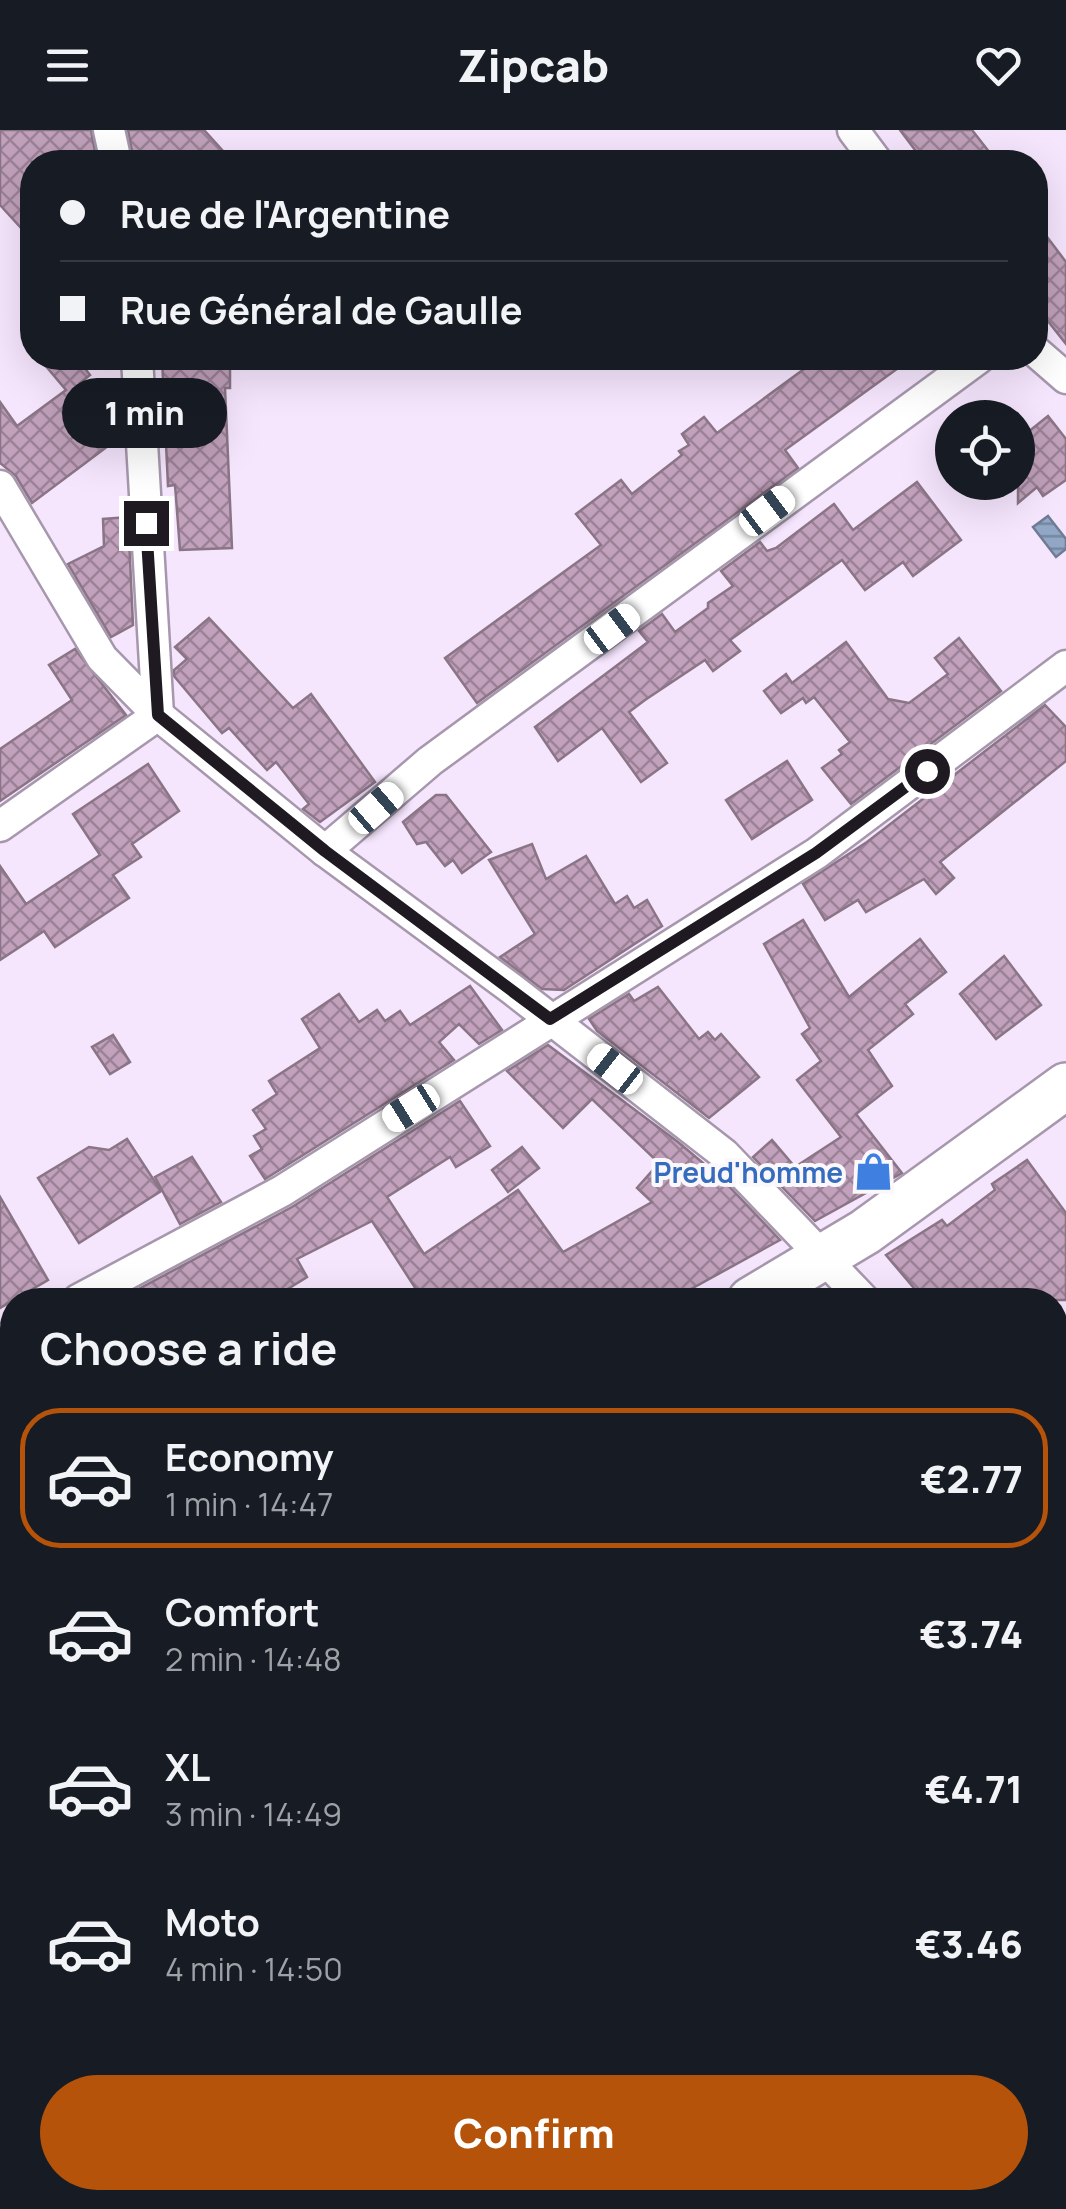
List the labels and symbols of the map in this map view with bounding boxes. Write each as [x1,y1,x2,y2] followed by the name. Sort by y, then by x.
[64,378,228,448] callout: 1 min
[734,481,800,541] car
[124,501,169,546] route end
[579,599,645,659] car
[905,749,950,794] route start
[344,777,408,839] car
[582,1039,648,1099] car
[378,1079,444,1137] car
[852,1151,894,1193] shop icon: Preud'homme
[654,1153,843,1191] place label: Preud'homme

